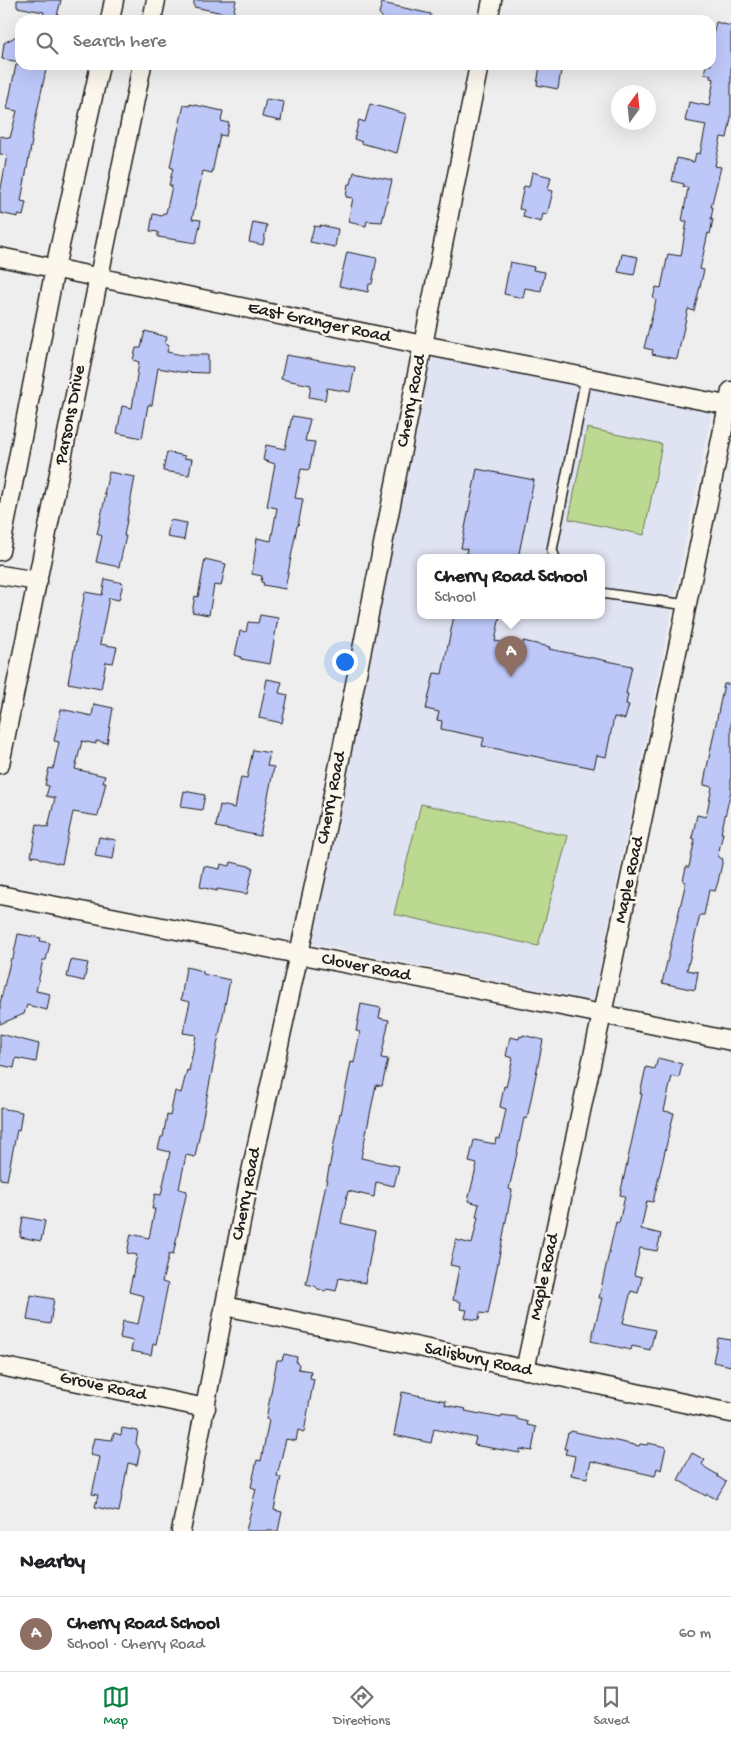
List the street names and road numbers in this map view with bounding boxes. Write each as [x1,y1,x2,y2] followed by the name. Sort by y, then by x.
[246,298,394,349] street label: East Granger Road
[393,351,432,449] street label: Cherry Road
[51,363,91,468] street label: Parsons Drive
[313,748,352,846] street label: Cherry Road
[611,833,650,925] street label: Maple Road
[320,949,414,987] street label: Clover Road
[228,1144,267,1242] street label: Cherry Road
[526,1230,565,1322] street label: Maple Road
[422,1338,535,1382] street label: Salisbury Road
[58,1368,150,1407] street label: Grove Road

